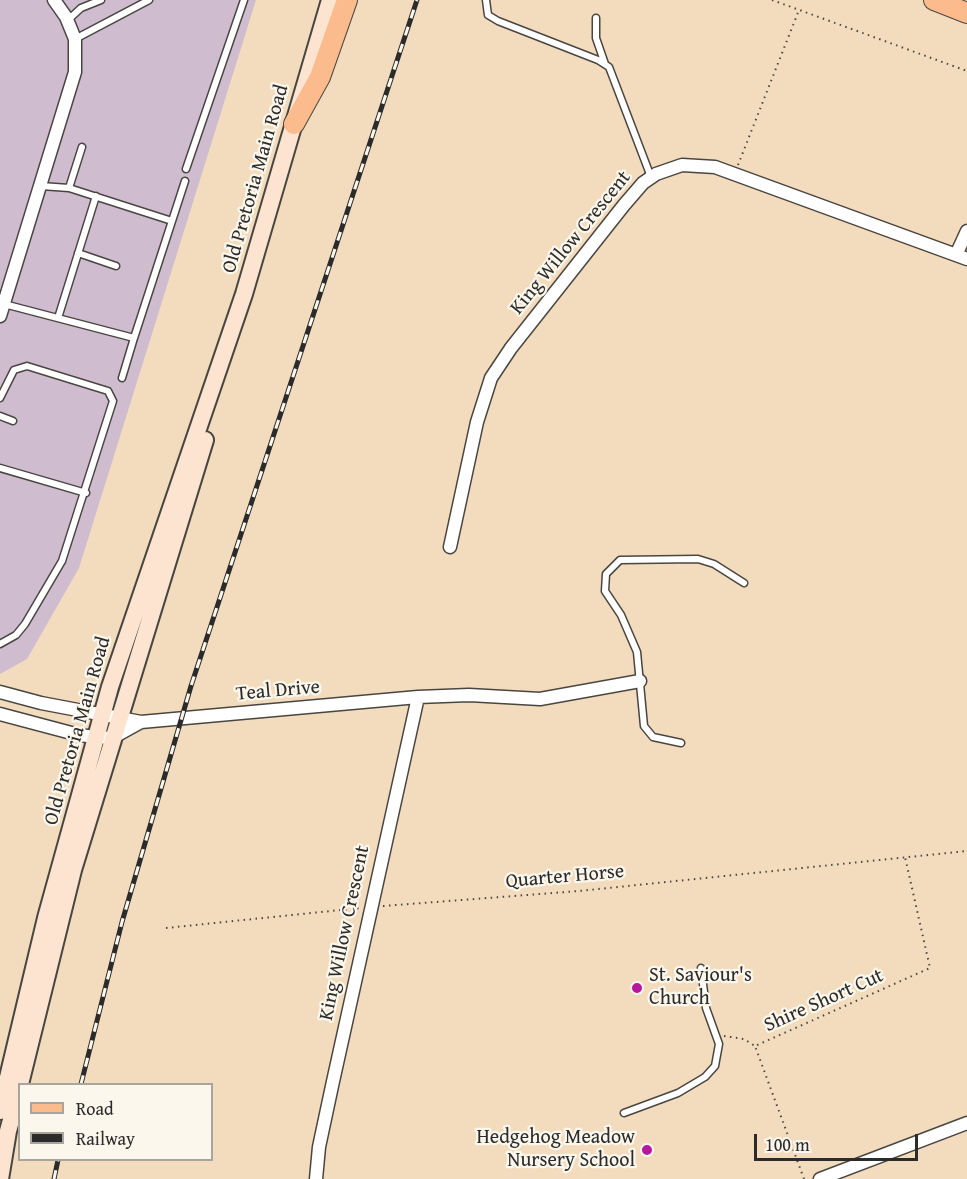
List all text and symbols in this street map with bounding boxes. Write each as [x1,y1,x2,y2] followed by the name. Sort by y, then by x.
[218,82,294,276] street label: Old Pretoria Main Road
[506,166,636,320] street label: King Willow Crescent
[40,634,116,828] street label: Old Pretoria Main Road
[235,675,321,707] street label: Teal Drive
[315,843,375,1023] street label: King Willow Crescent
[505,860,625,894] street label: Quarter Horse
[649,964,752,1011] place label: St. Saviour's Church
[761,964,887,1038] street label: Shire Short Cut
[630,981,644,995] marker: St. Saviour's Church
[18,1083,213,1161] legend
[76,1095,114,1122] text: Road
[757,1122,920,1160] scale bar
[76,1125,135,1152] text: Railway
[477,1126,635,1173] place label: Hedgehog Meadow Nursery School
[765,1131,810,1158] text: 100 m
[640,1143,654,1157] marker: Hedgehog Meadow Nursery School

